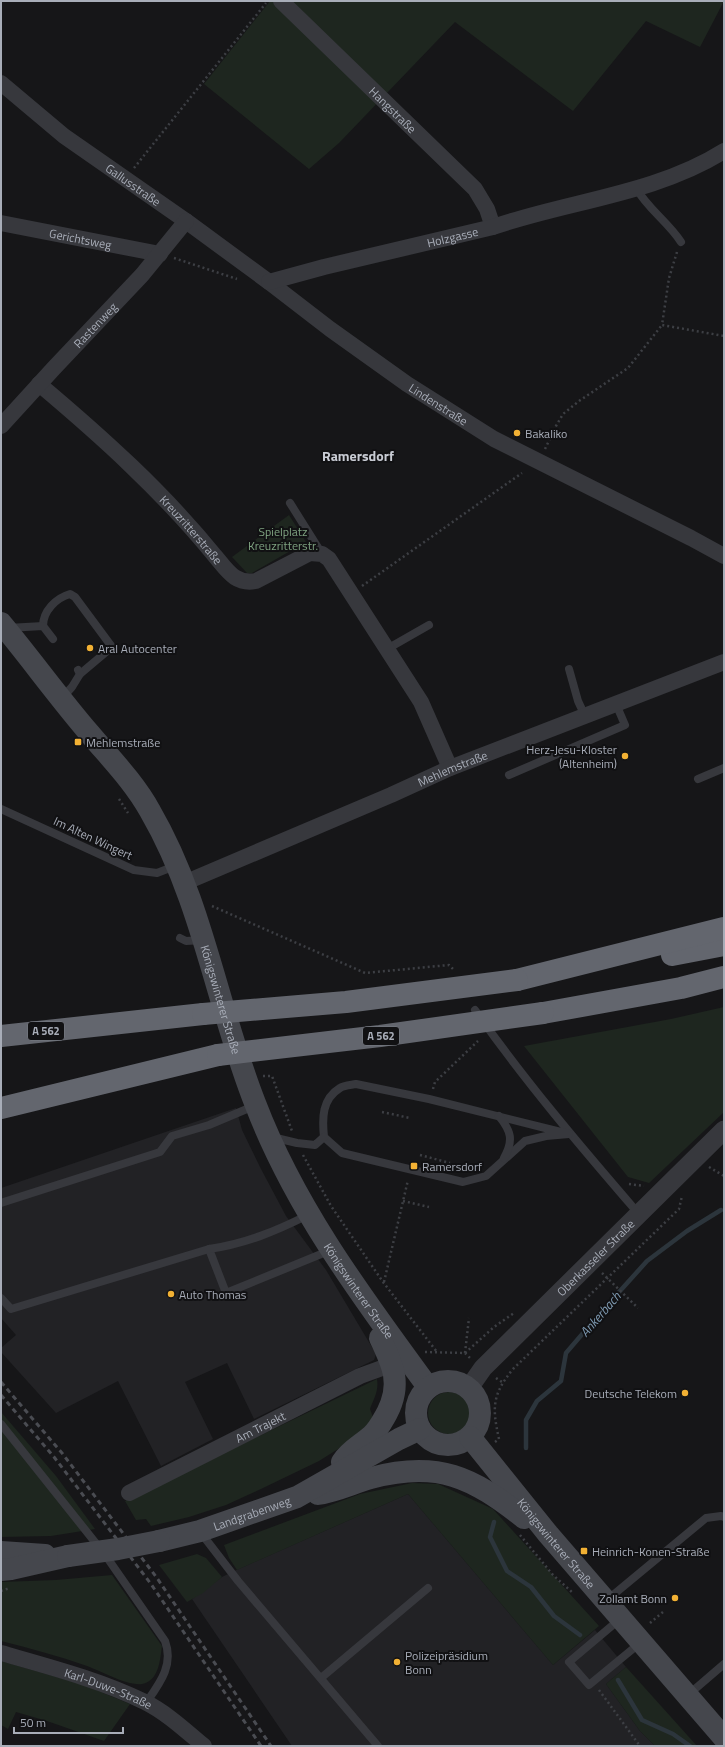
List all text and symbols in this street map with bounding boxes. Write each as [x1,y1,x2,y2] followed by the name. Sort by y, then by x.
[365,82,421,137] street label: Hangstraße
[102,158,165,210] street label: Gallusstraße
[425,221,480,252] street label: Holzgasse
[48,223,113,254] street label: Gerichtsweg
[68,298,121,352] street label: Rastenweg
[405,378,472,430] street label: Lindenstraße
[525,424,567,443] place label: Bakaliko
[512,428,522,438] marker: Bakaliko
[322,445,394,466] district label: Ramersdorf
[156,490,228,568] street label: Kreuzritterstraße
[248,522,318,555] park label: Spielplatz Kreuzritterstr.
[98,639,177,658] place label: Aral Autocenter
[85,643,95,653] marker: Aral Autocenter
[86,733,160,752] place label: Mehlemstraße
[73,737,83,747] marker: Mehlemstraße
[526,740,617,773] place label: Herz-Jesu-Kloster (Altenheim)
[414,745,490,791] street label: Mehlemstraße
[620,751,630,761] marker: Herz-Jesu-Kloster (Altenheim)
[50,811,136,865] street label: Im Alten Wingert
[196,942,246,1056] street label: Königswinterer Straße
[28,1022,64,1040] road number: A 562
[363,1027,399,1045] road number: A 562
[422,1157,482,1176] place label: Ramersdorf
[409,1161,419,1171] marker: Ramersdorf
[552,1214,638,1300] street label: Oberkasseler Straße
[319,1239,399,1342] street label: Königswinterer Straße
[179,1285,247,1304] place label: Auto Thomas
[575,1287,626,1341] water label: Ankerbach
[166,1289,176,1299] marker: Auto Thomas
[585,1384,677,1403] place label: Deutsche Telekom
[680,1388,690,1398] marker: Deutsche Telekom
[232,1406,289,1447] street label: Am Trajekt
[210,1491,293,1535] street label: Landgrabenweg
[513,1494,600,1592] street label: Königswinterer Straße
[592,1542,709,1561] place label: Heinrich-Konen-Straße
[579,1546,589,1556] marker: Heinrich-Konen-Straße
[599,1589,667,1608] place label: Zollamt Bonn
[670,1593,680,1603] marker: Zollamt Bonn
[405,1646,488,1679] place label: Polizeipräsidium Bonn
[392,1657,402,1667] marker: Polizeipräsidium Bonn
[62,1662,156,1714] street label: Karl-Duwe-Straße
[14,1709,123,1735] scale bar
[20,1713,46,1732] text: 50 m

